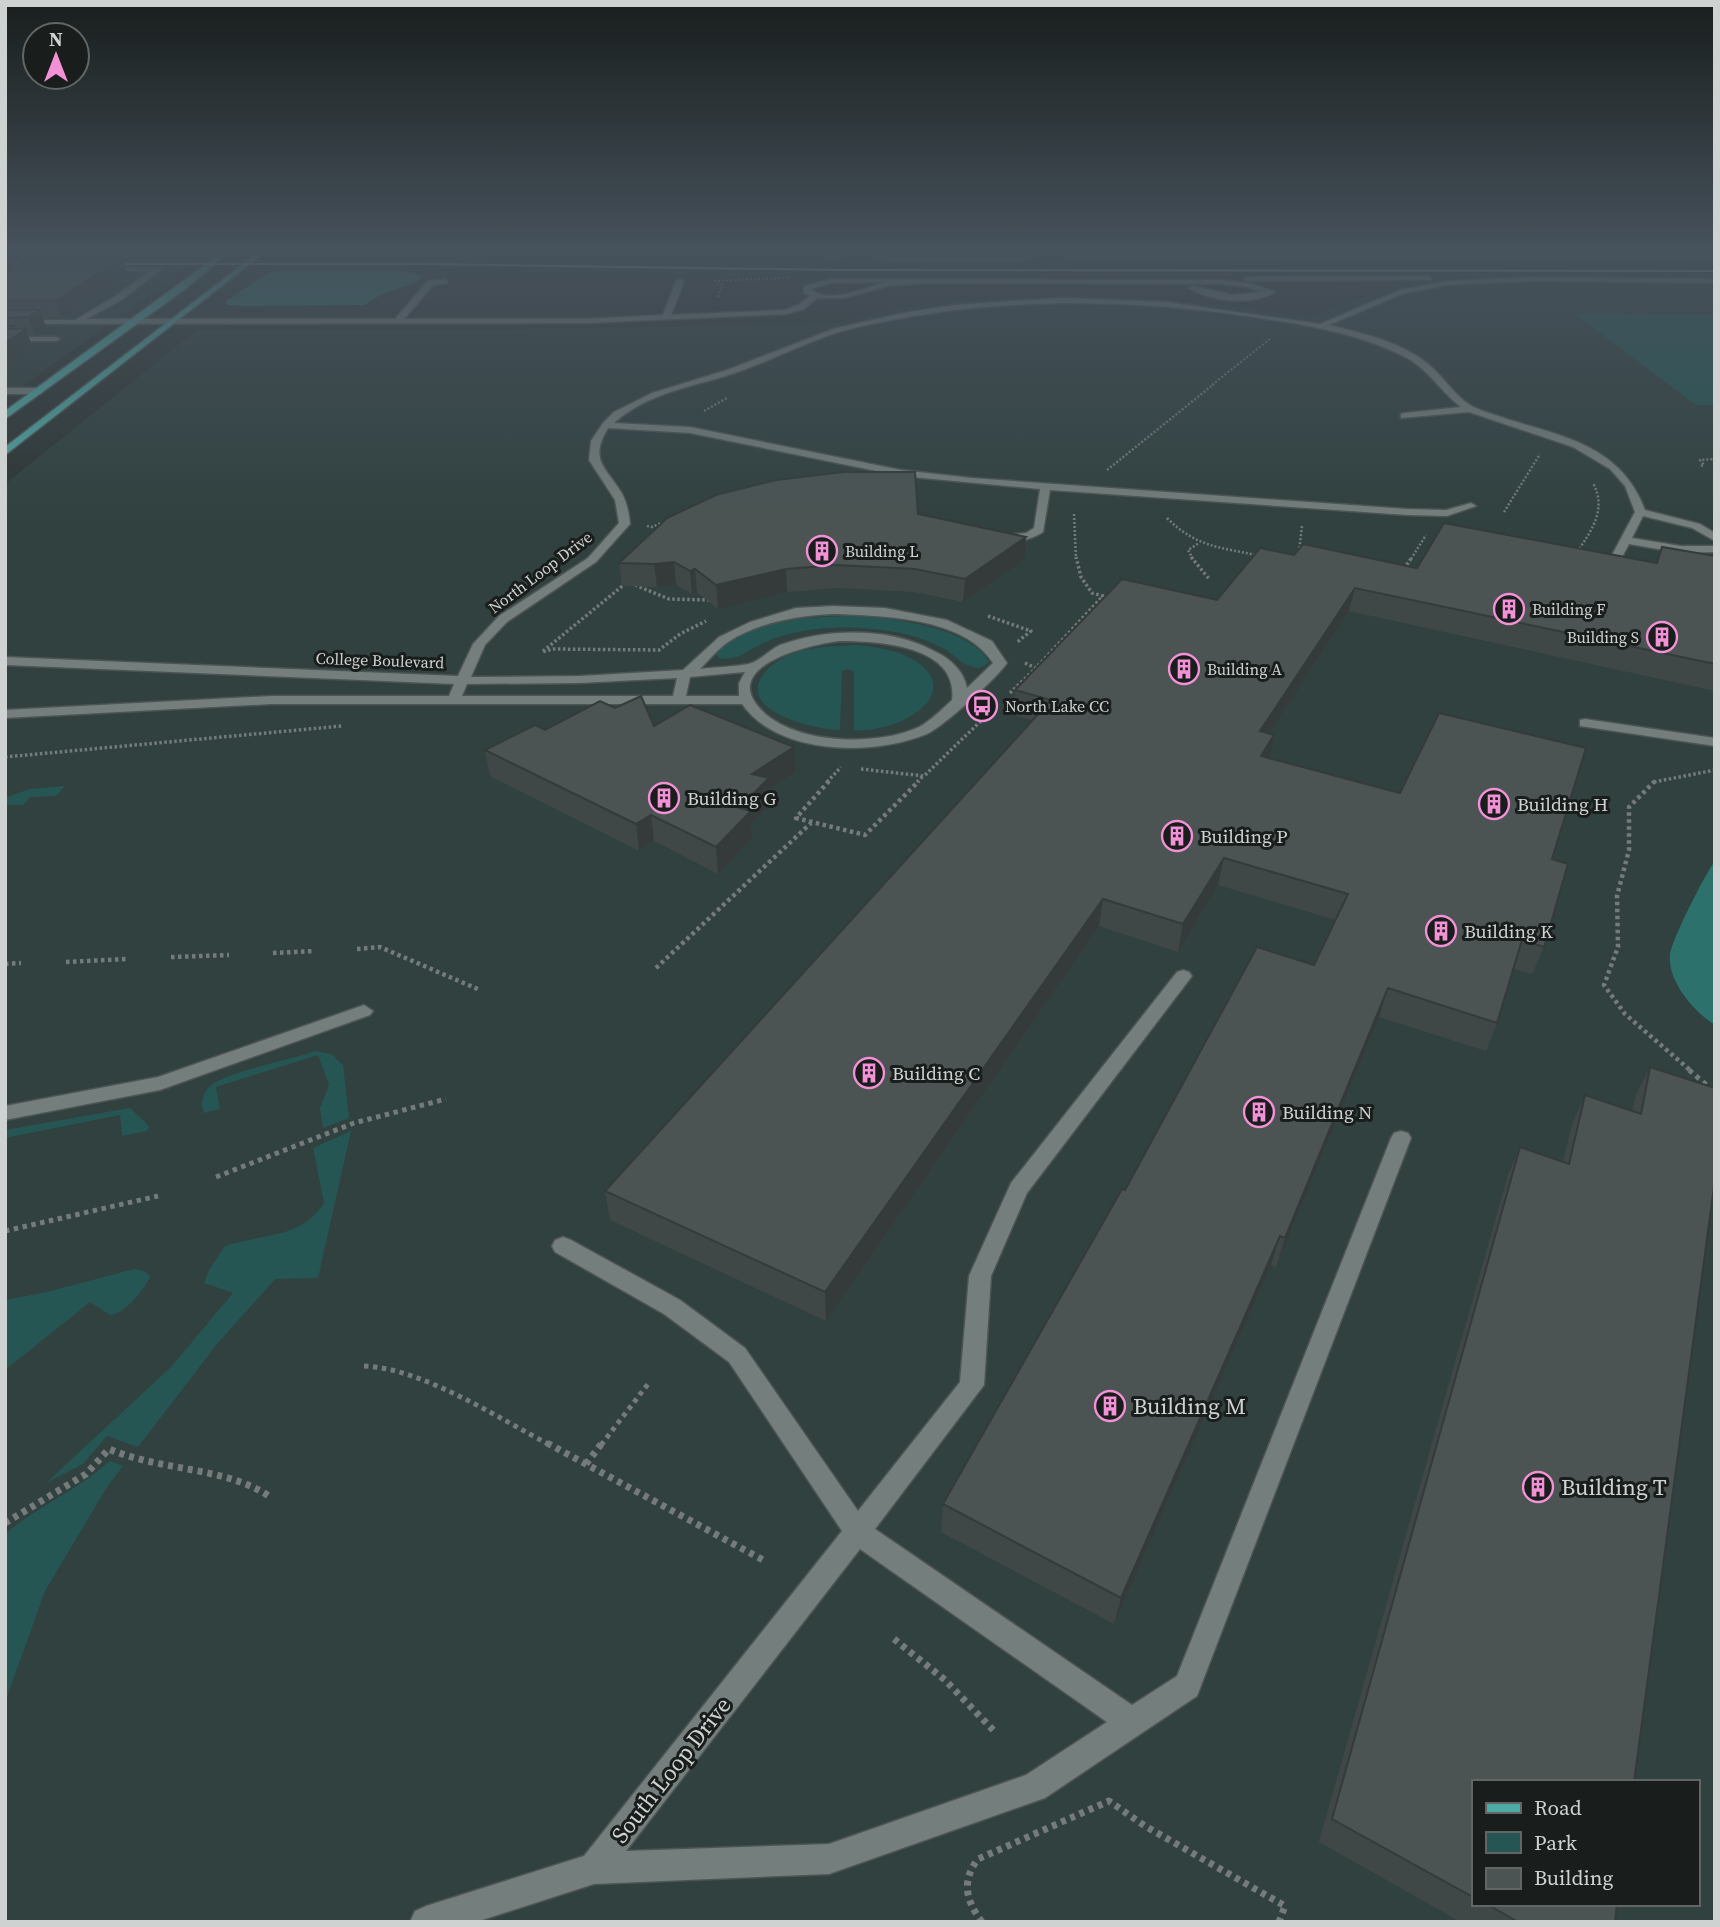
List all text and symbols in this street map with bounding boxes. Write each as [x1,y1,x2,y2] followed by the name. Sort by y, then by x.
[21,21,91,91] north arrow
[49,26,63,52] text: N
[484,526,596,618] street label: North Loop Drive
[805,534,839,568] building icon: Building L
[845,540,919,562] place label: Building L
[1492,592,1526,626] building icon: Building F
[1532,598,1605,620] place label: Building F
[1645,620,1679,654] building icon: Building S
[1567,626,1639,648] place label: Building S
[315,647,445,673] street label: College Boulevard
[1167,652,1201,686] building icon: Building A
[1207,658,1282,680] place label: Building A
[965,689,999,723] bus stop icon: North Lake CC
[1005,695,1109,717] place label: North Lake CC
[647,781,681,815] building icon: Building G
[687,785,776,811] place label: Building G
[1477,787,1511,821] building icon: Building H
[1517,791,1608,817] place label: Building H
[1160,819,1194,853] building icon: Building P
[1200,823,1287,849] place label: Building P
[1424,914,1458,948] building icon: Building K
[1464,918,1553,944] place label: Building K
[852,1056,886,1090] building icon: Building C
[892,1060,980,1086] place label: Building C
[1242,1095,1276,1129] building icon: Building N
[1282,1099,1372,1125] place label: Building N
[1093,1389,1127,1423] building icon: Building M
[1133,1390,1246,1422] place label: Building M
[1521,1470,1555,1504] building icon: Building T
[1561,1471,1667,1503] place label: Building T
[604,1690,738,1850] street label: South Loop Drive
[1472,1780,1699,1906] legend
[1534,1793,1582,1822] text: Road
[1534,1828,1578,1857] text: Park
[1534,1863,1613,1892] text: Building

